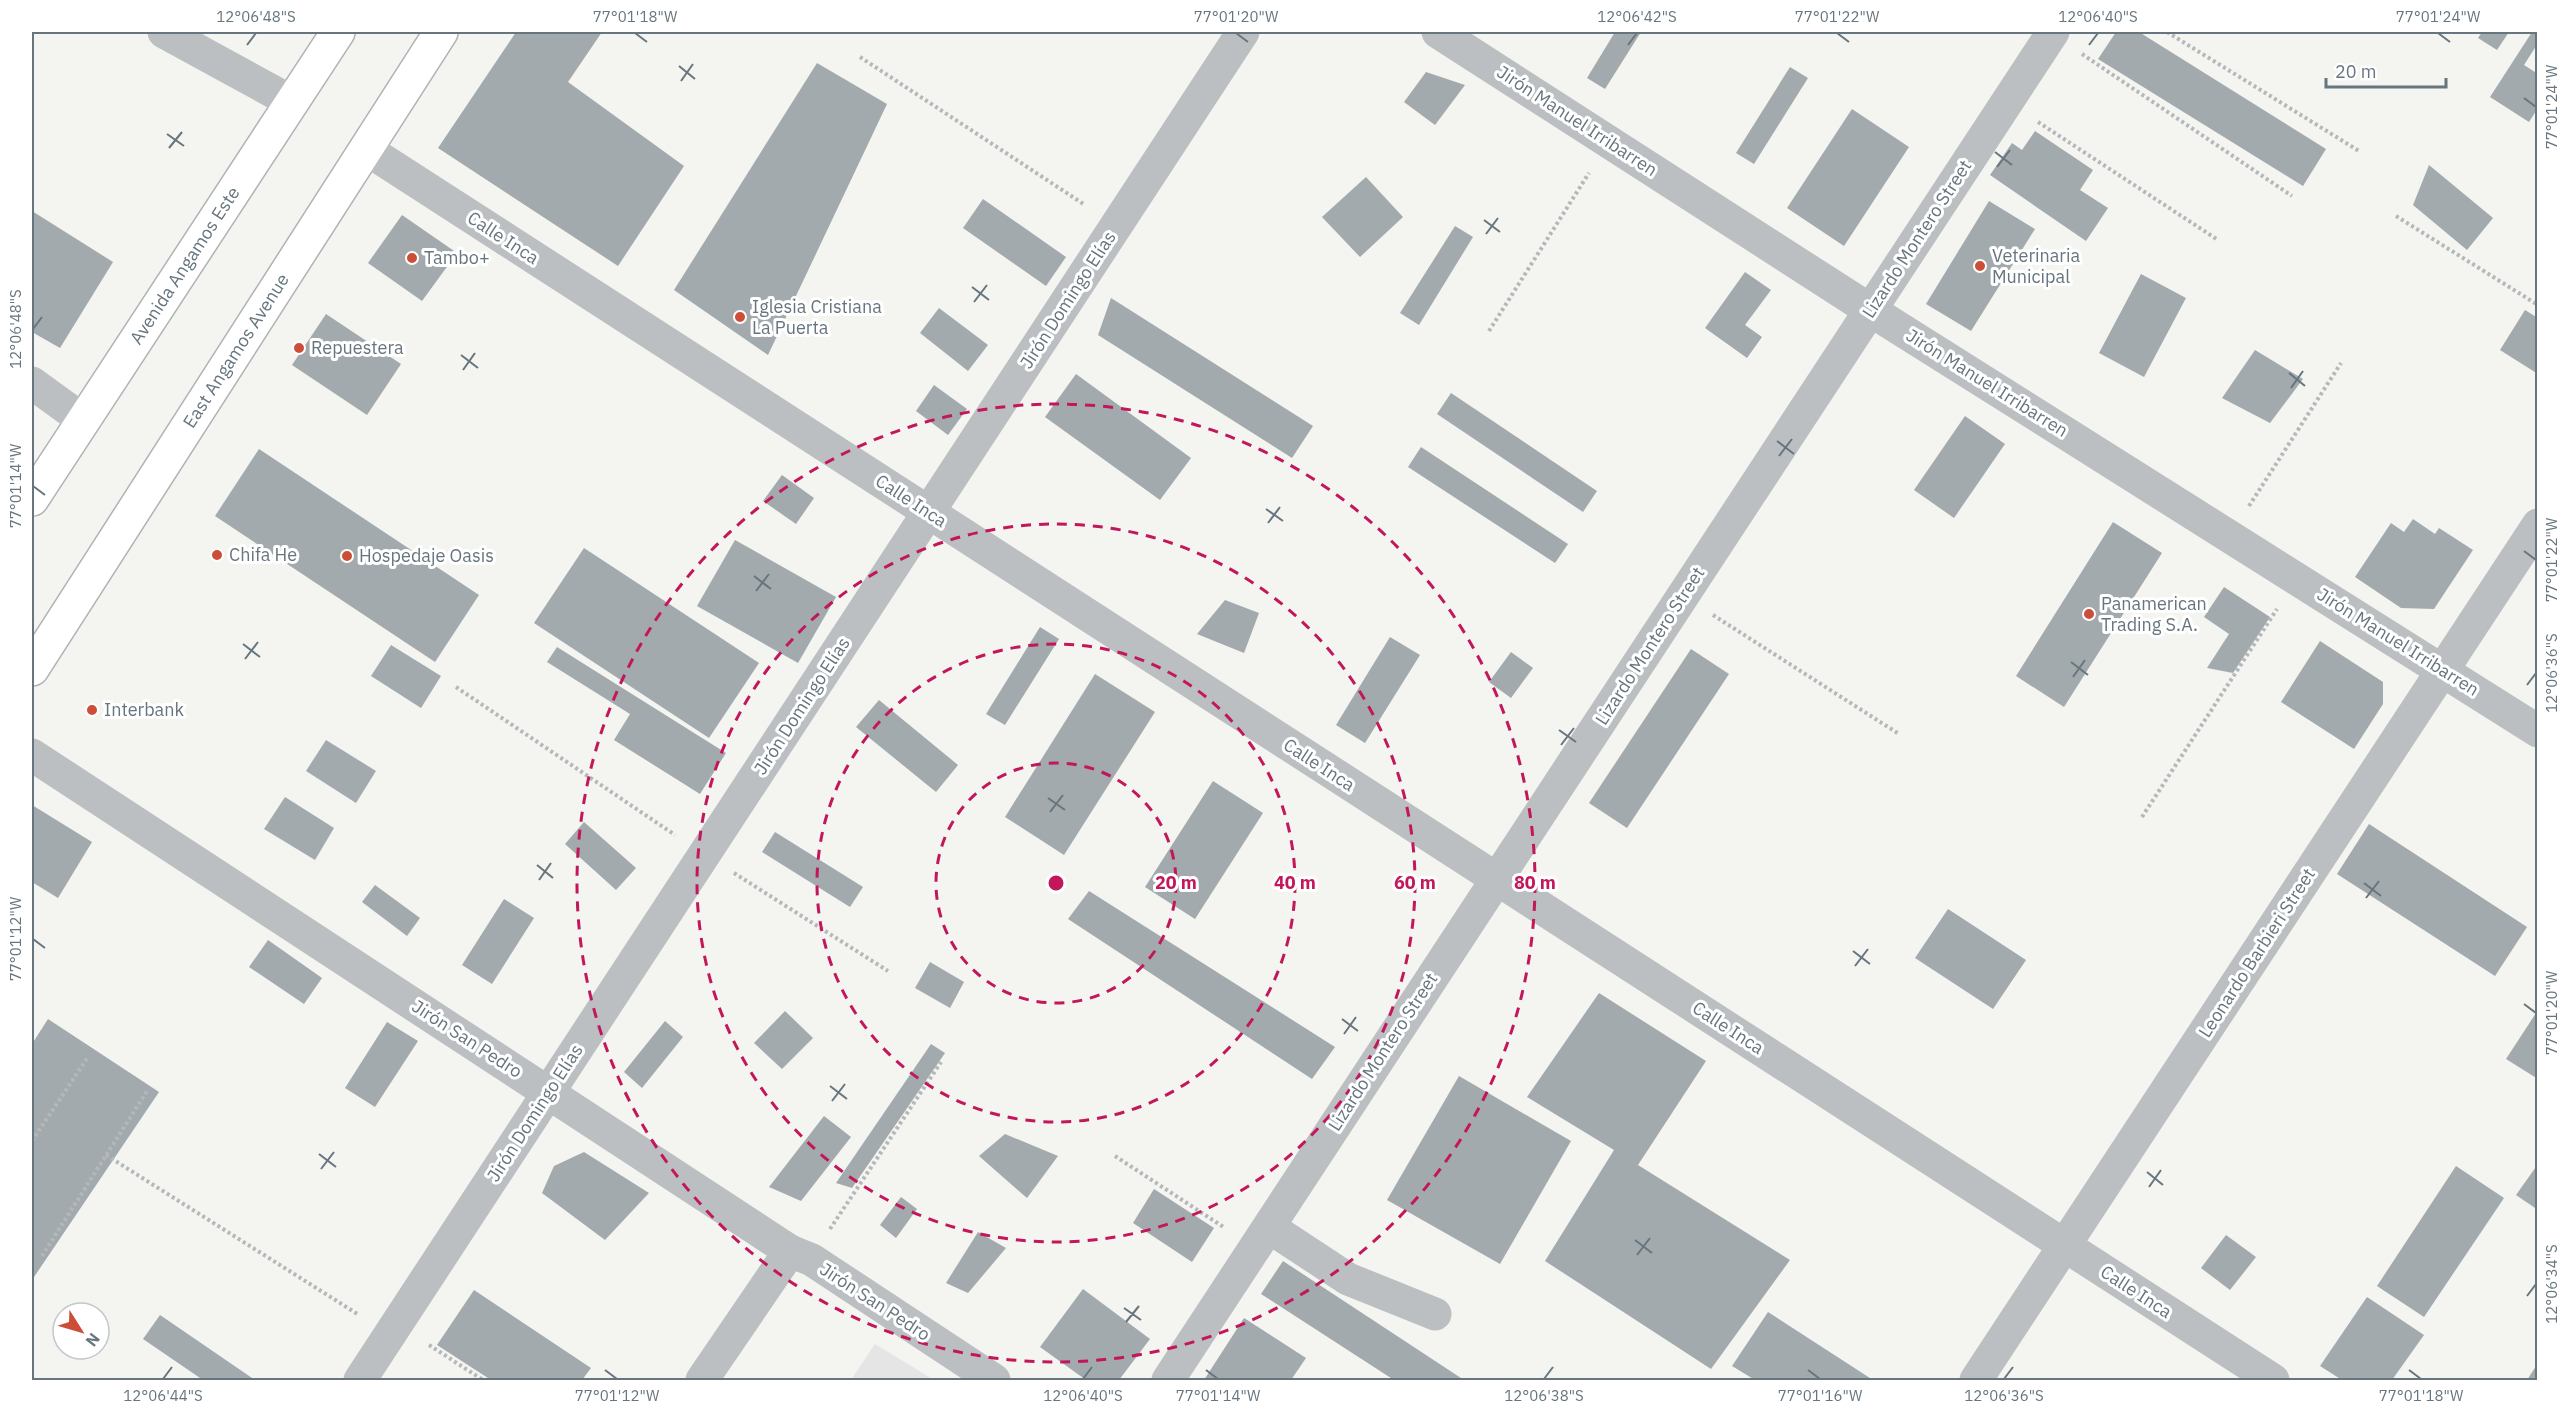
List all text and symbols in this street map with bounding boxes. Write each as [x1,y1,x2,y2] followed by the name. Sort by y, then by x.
[216,7,296,26] text: 12°06'48"S
[593,7,678,26] text: 77°01'18"W
[1194,7,1279,26] text: 77°01'20"W
[1597,7,1677,26] text: 12°06'42"S
[1795,7,1880,26] text: 77°01'22"W
[2058,7,2138,26] text: 12°06'40"S
[2396,7,2481,26] text: 77°01'24"W
[2326,51,2446,89] scale bar
[1493,60,1662,181] street label: Jirón Manuel Irribarren
[2335,60,2377,83] text: 20 m
[2542,64,2561,149] text: 77°01'24"W
[1857,155,1976,322] street label: Lizardo Montero Street
[124,182,245,349] street label: Avenida Angamos Este
[463,206,544,269] street label: Calle Inca
[1015,227,1121,373] street label: Jirón Domingo Elías
[1992,244,2080,288] place label: Veterinaria Municipal
[424,246,490,269] place label: Tambo+
[405,251,419,265] marker: Tambo+
[1973,259,1987,273] marker: Veterinaria Municipal
[178,269,294,432] street label: East Angamos Avenue
[6,289,25,369] text: 12°06'48"S
[752,295,882,339] place label: Iglesia Cristiana La Puerta
[733,310,747,324] marker: Iglesia Cristiana La Puerta
[1902,323,2073,442] street label: Jirón Manuel Irribarren
[311,336,404,359] place label: Repuestera
[292,341,306,355] marker: Repuestera
[6,443,25,528] text: 77°01'14"W
[871,469,952,532] street label: Calle Inca
[2542,517,2561,602] text: 77°01'22"W
[229,543,297,566] place label: Chifa He
[359,544,494,567] place label: Hospedaje Oasis
[210,548,224,562] marker: Chifa He
[340,549,354,563] marker: Hospedaje Oasis
[1590,562,1709,729] street label: Lizardo Montero Street
[2313,582,2484,701] street label: Jirón Manuel Irribarren
[2101,592,2207,636] place label: Panamerican Trading S.A.
[2082,607,2096,621] marker: Panamerican Trading S.A.
[749,633,855,779] street label: Jirón Domingo Elías
[2542,633,2561,713] text: 12°06'36"S
[104,698,184,721] place label: Interbank
[85,703,99,717] marker: Interbank
[1279,733,1360,796] street label: Calle Inca
[2193,864,2320,1042] street label: Leonardo Barbieri Street
[1155,871,1197,894] text: 20 m
[1274,871,1316,894] text: 40 m
[1394,871,1436,894] text: 60 m
[1514,871,1556,894] text: 80 m
[1046,873,1066,893] centre of rings
[6,896,25,981] text: 77°01'12"W
[1323,968,1442,1135] street label: Lizardo Montero Street
[2542,970,2561,1055] text: 77°01'20"W
[408,994,527,1083] street label: Jirón San Pedro
[1688,996,1769,1059] street label: Calle Inca
[482,1040,588,1186] street label: Jirón Domingo Elías
[2542,1244,2561,1324] text: 12°06'34"S
[816,1257,935,1346] street label: Jirón San Pedro
[2096,1260,2177,1323] street label: Calle Inca
[51,1301,111,1361] north arrow
[82,1329,104,1351] text: N
[123,1386,203,1405] text: 12°06'44"S
[575,1386,660,1405] text: 77°01'12"W
[1043,1386,1123,1405] text: 12°06'40"S
[1176,1386,1261,1405] text: 77°01'14"W
[1504,1386,1584,1405] text: 12°06'38"S
[1778,1386,1863,1405] text: 77°01'16"W
[1964,1386,2044,1405] text: 12°06'36"S
[2379,1386,2464,1405] text: 77°01'18"W

